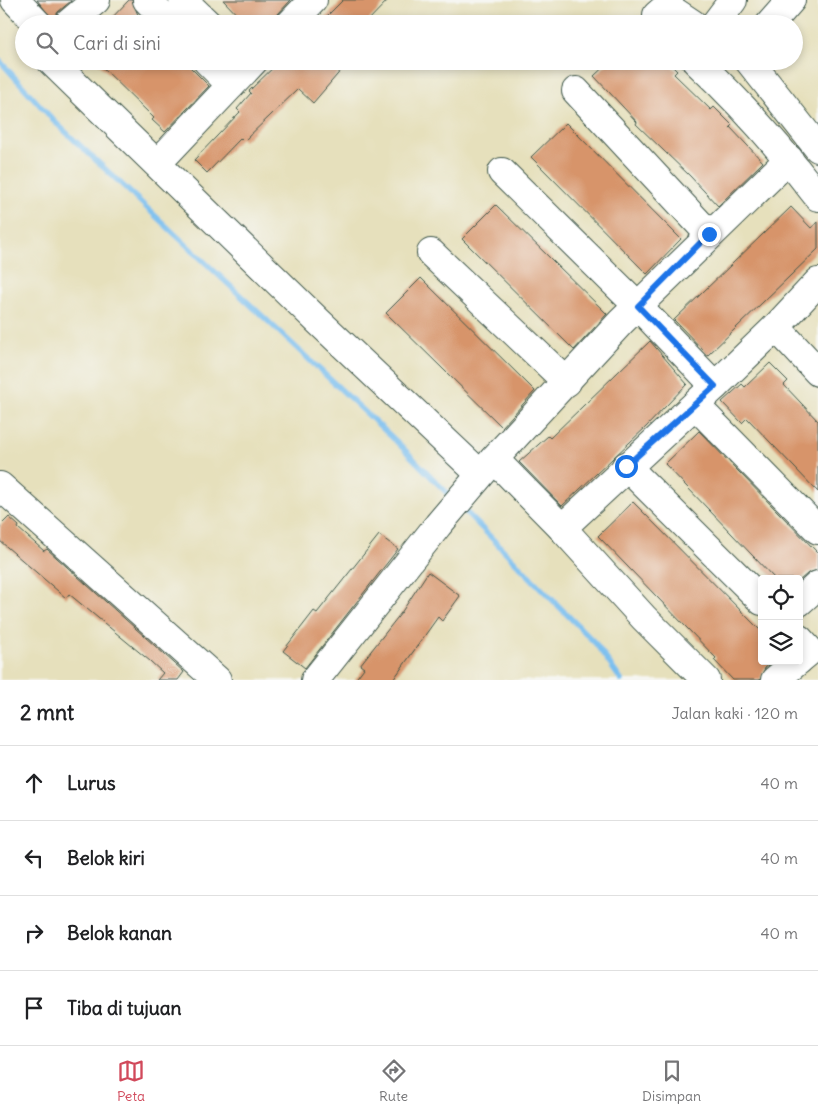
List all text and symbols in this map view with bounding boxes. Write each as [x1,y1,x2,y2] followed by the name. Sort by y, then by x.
[15,15,803,70] search box
[33,29,61,57] icon: search
[73,31,161,55] text: Cari di sini
[698,223,721,246] route end
[615,455,638,478] route start
[758,575,803,665] map controls
[758,575,803,620] button: locate
[758,620,803,665] button: layers
[20,699,74,726] text: 2 mnt
[671,703,798,723] text: Jalan kaki · 120 m
[20,769,48,797] icon: ahead
[67,771,116,795] text: Lurus
[760,773,798,793] text: 40 m
[20,844,48,872] icon: left
[67,846,145,870] text: Belok kiri
[760,848,798,868] text: 40 m
[20,919,48,947] icon: right
[67,921,172,945] text: Belok kanan
[760,923,798,943] text: 40 m
[20,994,48,1022] icon: arrive
[67,996,182,1020] text: Tiba di tujuan
[117,1057,145,1105] tab: Peta
[379,1057,408,1105] tab: Rute
[642,1057,701,1105] tab: Disimpan

